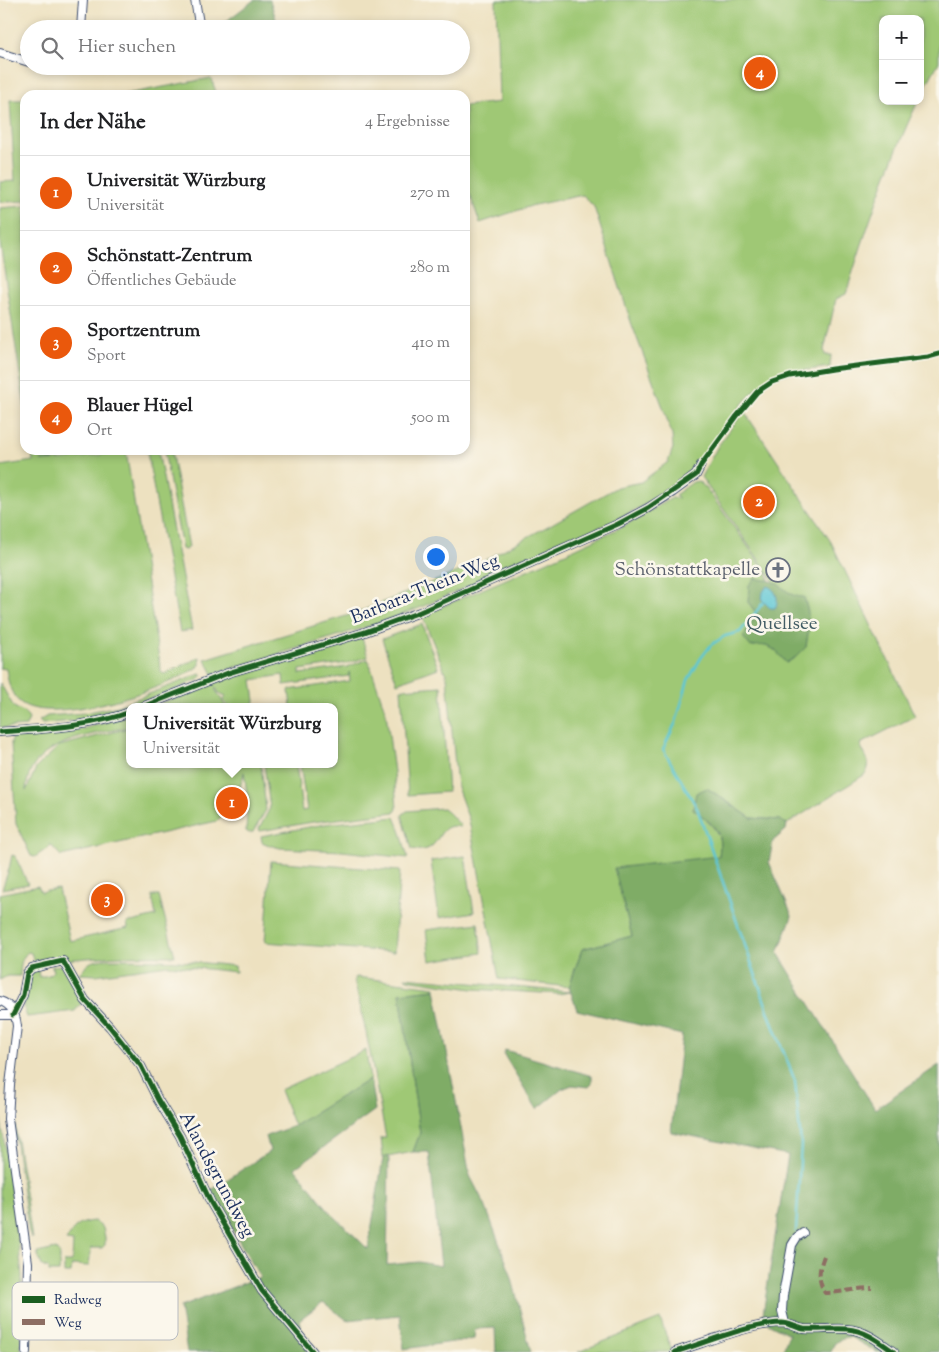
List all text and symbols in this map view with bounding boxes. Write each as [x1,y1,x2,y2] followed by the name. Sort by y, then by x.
[879,15,924,105] map controls
[879,15,924,60] button: +
[20,20,470,75] search box
[38,34,66,62] icon: search
[78,34,176,61] text: Hier suchen
[744,54,776,92] pin: 4
[879,60,924,105] button: −
[40,108,146,138] text: In der Nähe
[365,111,450,134] text: 4 Ergebnisse
[87,168,266,195] text: Universität Würzburg
[53,182,59,205] text: 1
[410,182,450,205] text: 270 m
[87,195,164,218] text: Universität
[87,243,252,270] text: Schönstatt-Zentrum
[52,257,60,280] text: 2
[409,257,450,280] text: 280 m
[87,270,237,293] text: Öffentliches Gebäude
[87,318,200,345] text: Sportzentrum
[53,332,59,355] text: 3
[412,332,450,355] text: 410 m
[87,345,126,368] text: Sport
[87,393,193,420] text: Blauer Hügel
[52,407,60,430] text: 4
[411,407,450,430] text: 500 m
[87,420,112,443] text: Ort
[743,483,775,521] pin: 2
[423,544,449,570] your location
[347,548,503,632] street label: Barbara-Thein-Weg
[615,557,760,584] place label: Schönstattkapelle
[765,557,791,583] church icon: Schönstattkapelle
[746,611,818,638] park label: Quellsee
[126,703,338,768] popup
[143,711,321,738] text: Universität Würzburg
[143,738,220,761] text: Universität
[216,784,248,822] pin: 1
[91,881,123,919] pin: 3
[171,1107,261,1243] street label: Alandsgrundweg
[12,1282,178,1340] legend
[54,1291,102,1311] text: Radweg
[54,1314,82,1334] text: Weg

